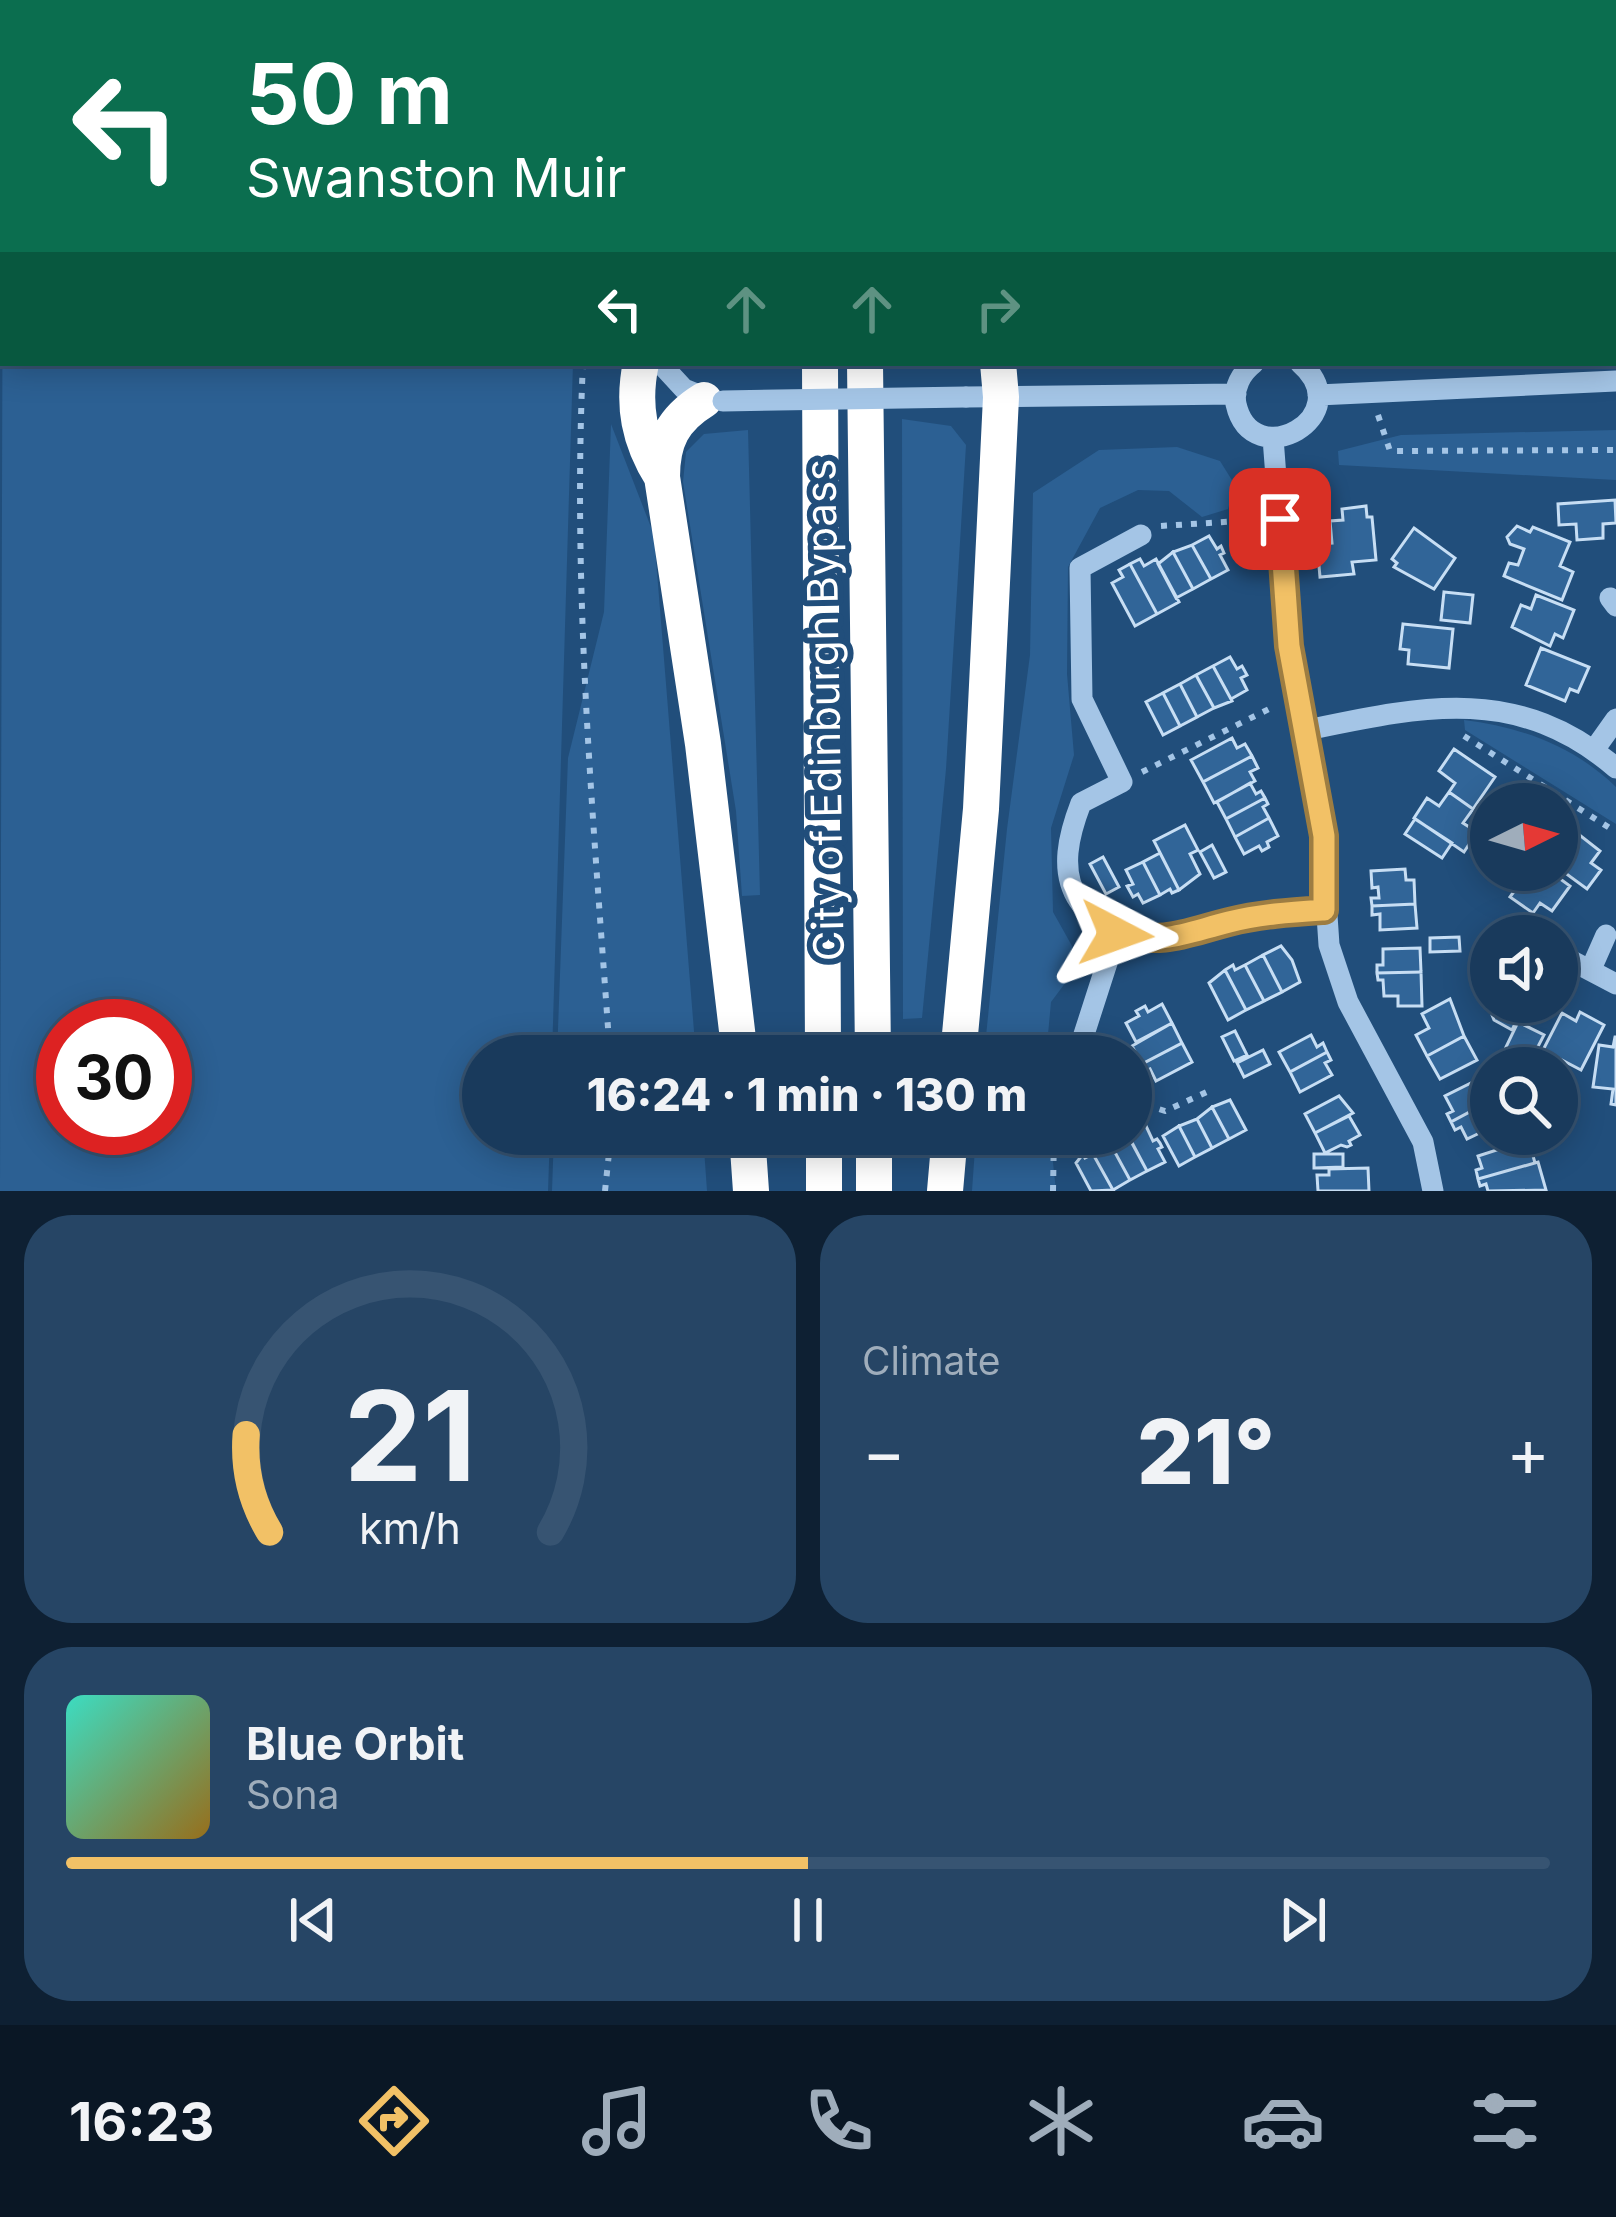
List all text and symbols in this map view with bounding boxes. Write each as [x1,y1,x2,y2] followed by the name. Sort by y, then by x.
[246,43,453,144] text: 50 m
[48,48,204,204] icon: left
[246,145,626,210] text: Swanston Muir
[587,276,653,342] icon: left
[713,276,779,342] icon: ahead
[839,276,905,342] icon: ahead
[965,276,1031,342] icon: right
[794,458,854,962] street label: City of Edinburgh Bypass
[1229,468,1331,570] pin
[1247,486,1313,552] icon: arrive
[1470,783,1578,891] north arrow
[1470,783,1578,1155] map controls
[1053,871,1179,997] position arrow
[1470,915,1578,1023] button: sound
[36,999,192,1155] speed limit sign: 30
[1470,1047,1578,1155] button: search
[587,1067,1027,1122] text: 16:24 · 1 min · 130 m
[862,1337,1001,1384] text: Climate
[344,1360,476,1511] text: 21
[1137,1397,1275,1506] text: 21°
[862,1412,906,1492] text: −
[1506,1412,1550,1492] text: +
[359,1502,461,1554] text: km/h
[246,1716,464,1771] text: Blue Orbit
[246,1771,339,1818] text: Sona
[280,1887,346,1953] icon: previous
[775,1887,841,1953] icon: pause
[1270,1887,1336,1953] icon: next
[352,2079,436,2163] icon: directions
[575,2079,659,2163] icon: music
[797,2079,881,2163] icon: phone
[1019,2079,1103,2163] icon: climate
[1241,2079,1325,2163] icon: car
[1463,2079,1547,2163] icon: filters
[69,2089,214,2154] text: 16:23

